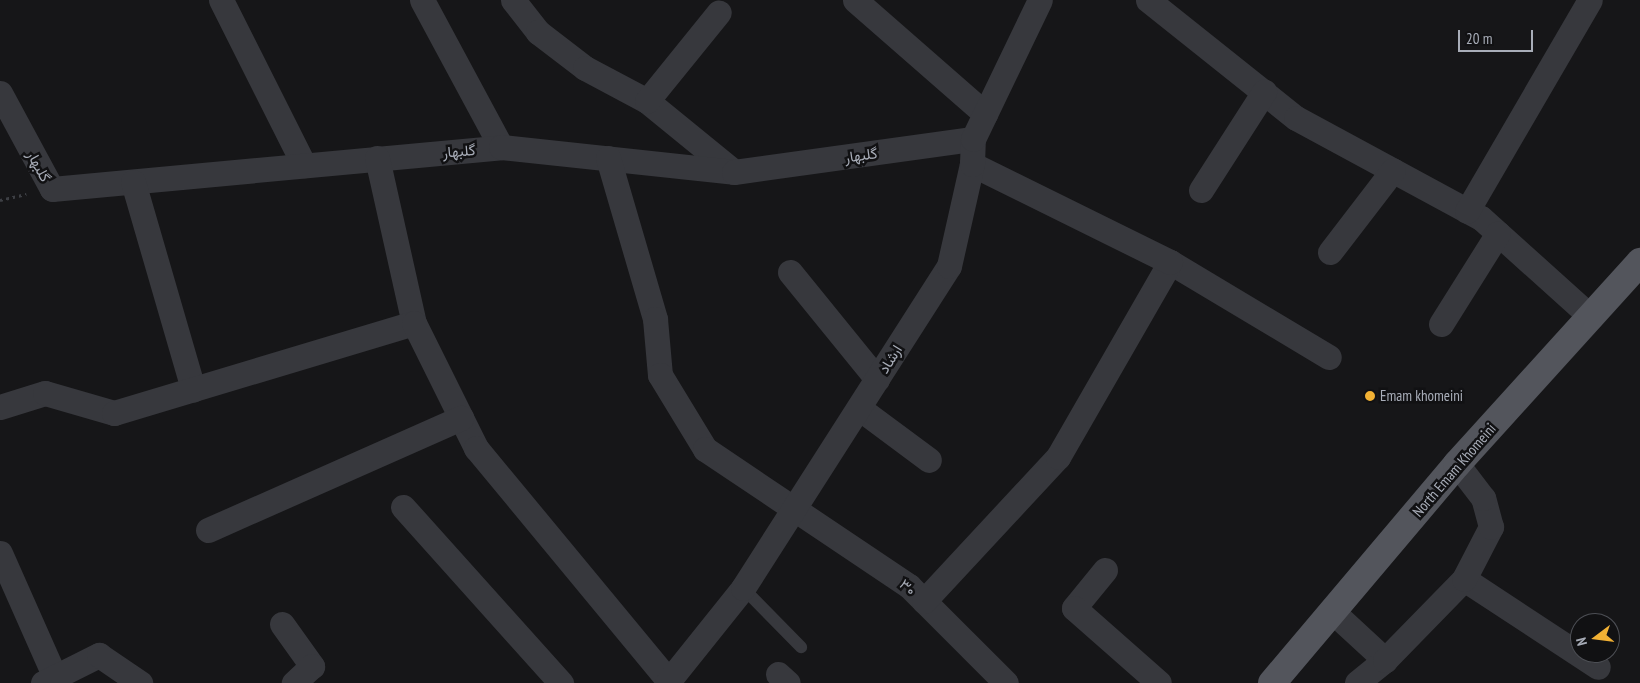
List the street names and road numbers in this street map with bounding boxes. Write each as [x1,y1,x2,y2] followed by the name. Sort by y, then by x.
[442,141,476,161] street label: گلبهار
[843,144,879,166] street label: گلبهار
[23,147,55,185] street label: گلبهار
[874,341,906,377] street label: ارشاد
[1409,420,1499,520] street label: North Emam Khomeini
[896,575,920,599] street label: ۳۰

